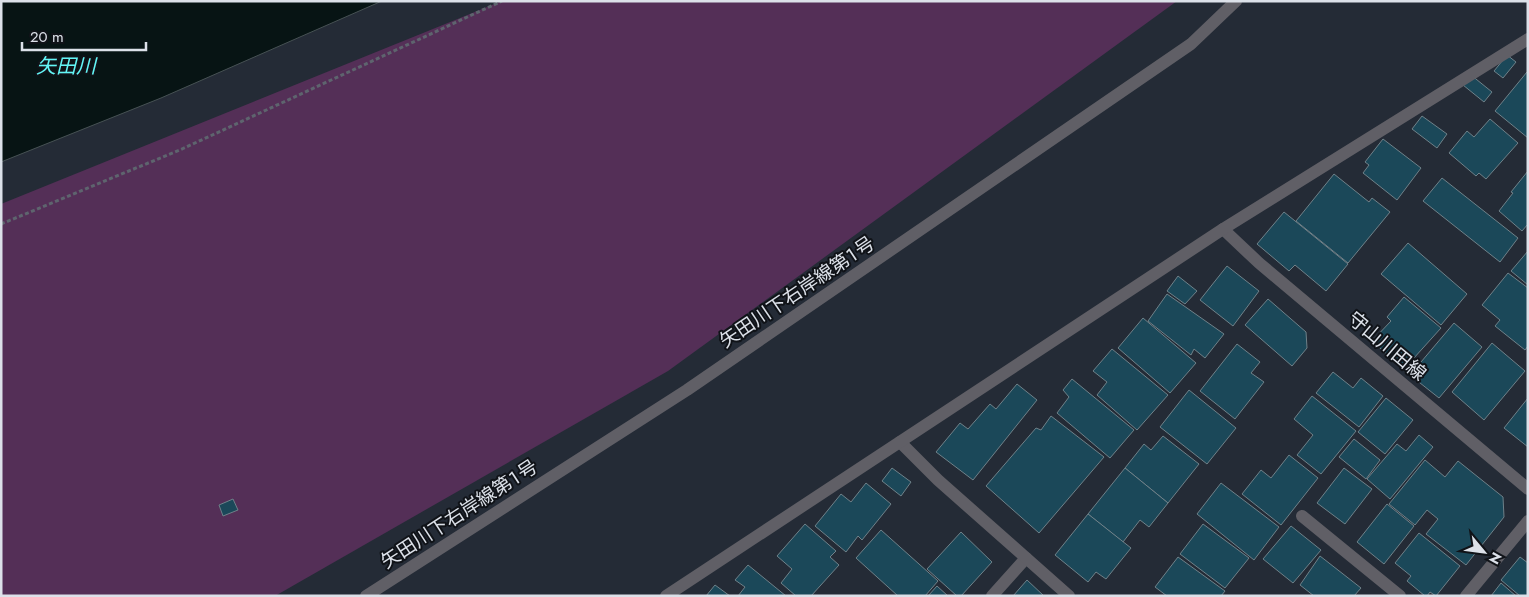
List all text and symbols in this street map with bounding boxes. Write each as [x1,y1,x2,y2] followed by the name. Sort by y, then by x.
[22,20,146,52] scale bar
[30,26,64,48] text: 20 m
[36,52,98,81] water label: 矢田川
[714,230,880,354] street label: 矢田川下右岸線第１号
[1342,305,1432,387] street label: 守山川田線
[375,453,543,575] street label: 矢田川下右岸線第１号
[1459,527,1509,577] north arrow
[1484,549,1507,568] text: N

